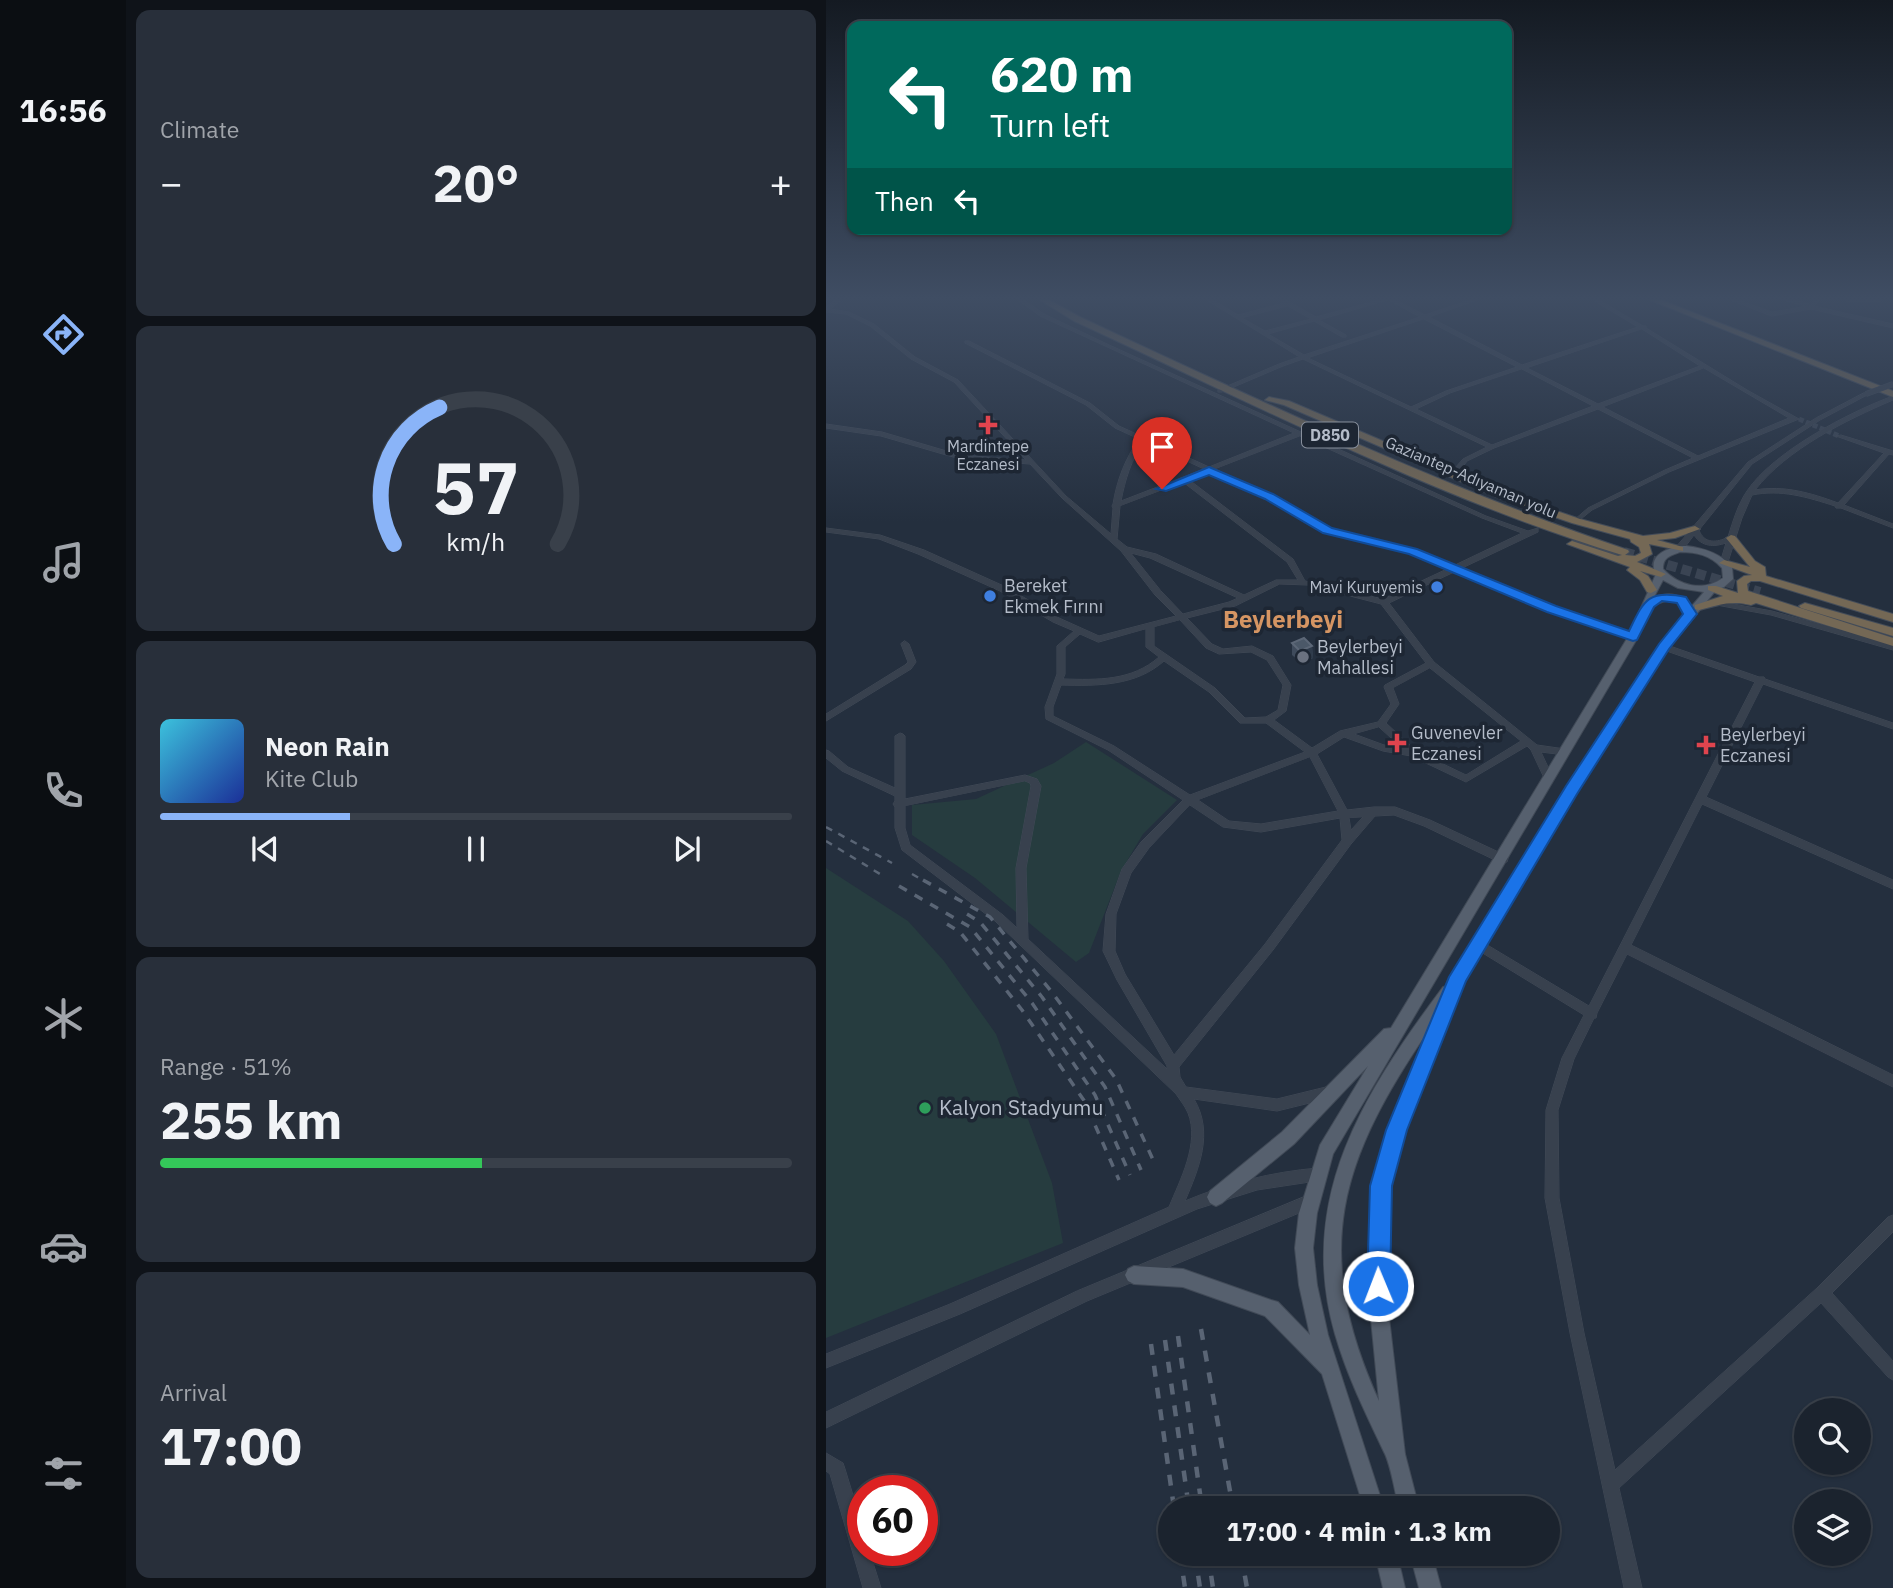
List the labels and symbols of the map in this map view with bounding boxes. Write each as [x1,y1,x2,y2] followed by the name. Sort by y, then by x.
[980,417,996,433] marker: Mardintepe Eczanesi
[1132,417,1192,489] pin
[1302,422,1358,448] road number: D850
[1382,432,1560,522] street label: Gaziantep-Adıyaman yolu
[947,436,1029,474] place label: Mardintepe Eczanesi
[1004,574,1103,618] place label: Bereket Ekmek Fırını
[1309,577,1423,597] place label: Mavi Kuruyemis
[1429,579,1445,595] marker: Mavi Kuruyemis
[982,588,998,604] marker: Bereket Ekmek Fırını
[1223,603,1343,635] district label: Beylerbeyi
[1317,635,1403,679] place label: Beylerbeyi Mahallesi
[1295,649,1311,665] marker: Beylerbeyi Mahallesi
[1411,721,1503,765] place label: Guvenevler Eczanesi
[1720,723,1806,767] place label: Beylerbeyi Eczanesi
[1389,735,1405,751] marker: Guvenevler Eczanesi
[1698,737,1714,753] marker: Beylerbeyi Eczanesi
[939,1093,1103,1121] place label: Kalyon Stadyumu
[917,1100,933,1116] marker: Kalyon Stadyumu
[1341,1249,1415,1323] position arrow
[847,1475,938,1566] speed limit sign: 60

